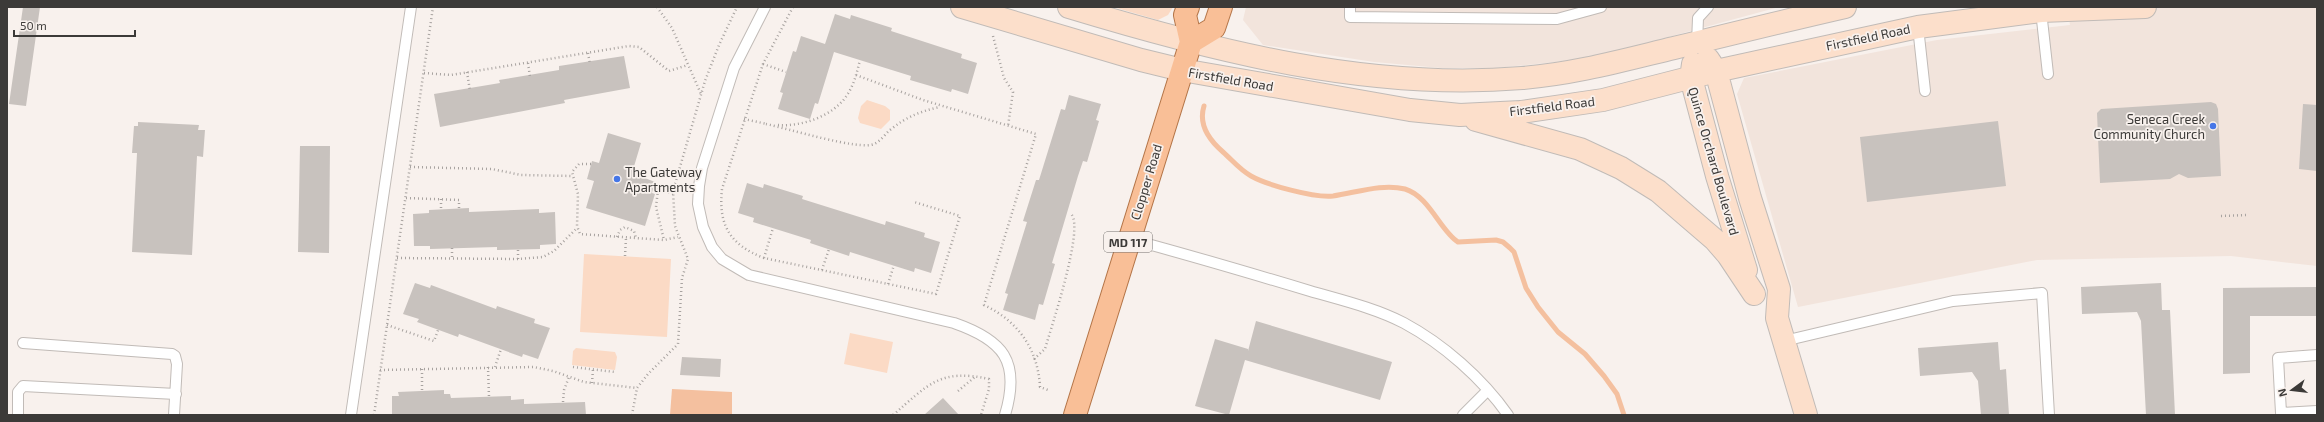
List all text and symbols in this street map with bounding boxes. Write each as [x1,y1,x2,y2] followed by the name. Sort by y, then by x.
[14,12,135,38] scale bar
[20,18,47,32] text: 50 m
[1824,20,1912,54] street label: Firstfield Road
[1187,64,1275,94] street label: Firstfield Road
[1685,85,1743,237] street label: Quince Orchard Boulevard
[1508,93,1596,119] street label: Firstfield Road
[2093,111,2205,142] place label: Seneca Creek Community Church
[2208,121,2218,131] marker: Seneca Creek Community Church
[1127,142,1165,222] street label: Clopper Road
[625,164,702,195] place label: The Gateway Apartments
[612,174,622,184] marker: The Gateway Apartments
[1104,232,1152,252] road number: MD 117
[2272,370,2312,410] north arrow
[2275,387,2289,398] text: N

